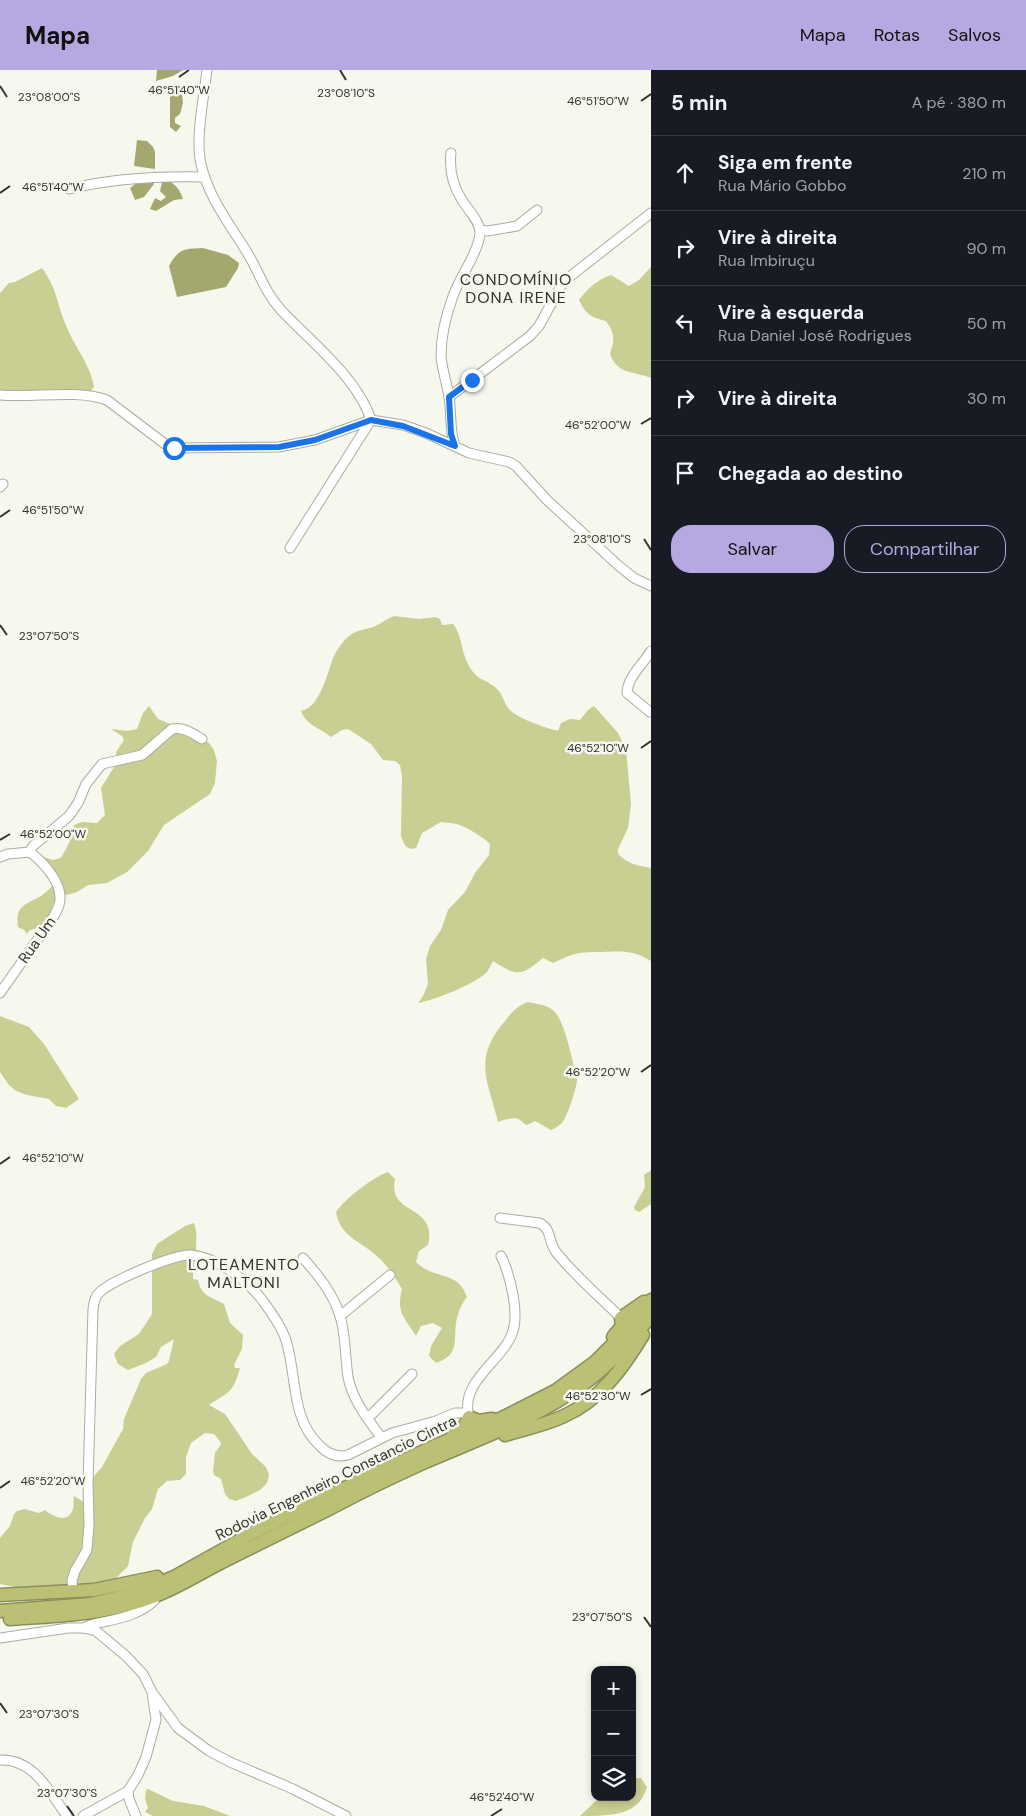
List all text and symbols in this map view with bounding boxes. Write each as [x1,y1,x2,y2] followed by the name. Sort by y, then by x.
[25,20,90,51] text: Mapa
[800,23,846,47] text: Mapa
[874,23,920,47] text: Rotas
[948,23,1001,47] text: Salvos
[148,82,210,98] text: 46°51'40"W
[317,85,375,101] text: 23°08'10"S
[18,89,80,105] text: 23°08'00"S
[671,89,727,117] text: 5 min
[912,92,1006,113] text: A pé · 380 m
[567,93,629,109] text: 46°51'50"W
[718,150,853,175] text: Siga em frente
[671,159,699,187] icon: ahead
[962,163,1006,184] text: 210 m
[718,175,846,196] text: Rua Mário Gobbo
[22,179,84,195] text: 46°51'40"W
[718,225,837,250] text: Vire à direita
[671,234,699,262] icon: right
[966,238,1006,259] text: 90 m
[718,250,815,271] text: Rua Imbiruçu
[460,269,572,308] district label: CONDOMÍNIO DONA IRENE
[718,300,864,325] text: Vire à esquerda
[671,309,699,337] icon: left
[967,313,1006,334] text: 50 m
[718,325,912,346] text: Rua Daniel José Rodrigues
[461,369,484,392] route end
[671,384,699,412] icon: right
[718,386,837,411] text: Vire à direita
[967,388,1006,409] text: 30 m
[565,417,632,433] text: 46°52'00"W
[163,437,186,460] route start
[671,459,699,487] icon: arrive
[718,461,903,486] text: Chegada ao destino
[22,502,84,518] text: 46°51'50"W
[671,525,834,573] button: Salvar
[844,525,1006,573] button: Compartilhar
[573,531,631,547] text: 23°08'10"S
[19,628,79,644] text: 23°07'50"S
[567,740,629,756] text: 46°52'10"W
[20,826,87,842] text: 46°52'00"W
[14,913,60,967] street label: Rua Um
[566,1064,631,1080] text: 46°52'20"W
[22,1150,84,1166] text: 46°52'10"W
[188,1254,300,1293] district label: LOTEAMENTO MALTONI
[565,1388,631,1404] text: 46°52'30"W
[212,1411,460,1545] street label: Rodovia Engenheiro Constancio Cintra
[21,1473,86,1489] text: 46°52'20"W
[572,1609,632,1625] text: 23°07'50"S
[591,1666,636,1801] map controls
[591,1666,636,1711] button: +
[19,1706,79,1722] text: 23°07'30"S
[591,1711,636,1756] button: −
[591,1756,636,1801] button: layers
[37,1785,97,1801] text: 23°07'30"S
[470,1789,535,1805] text: 46°52'40"W

